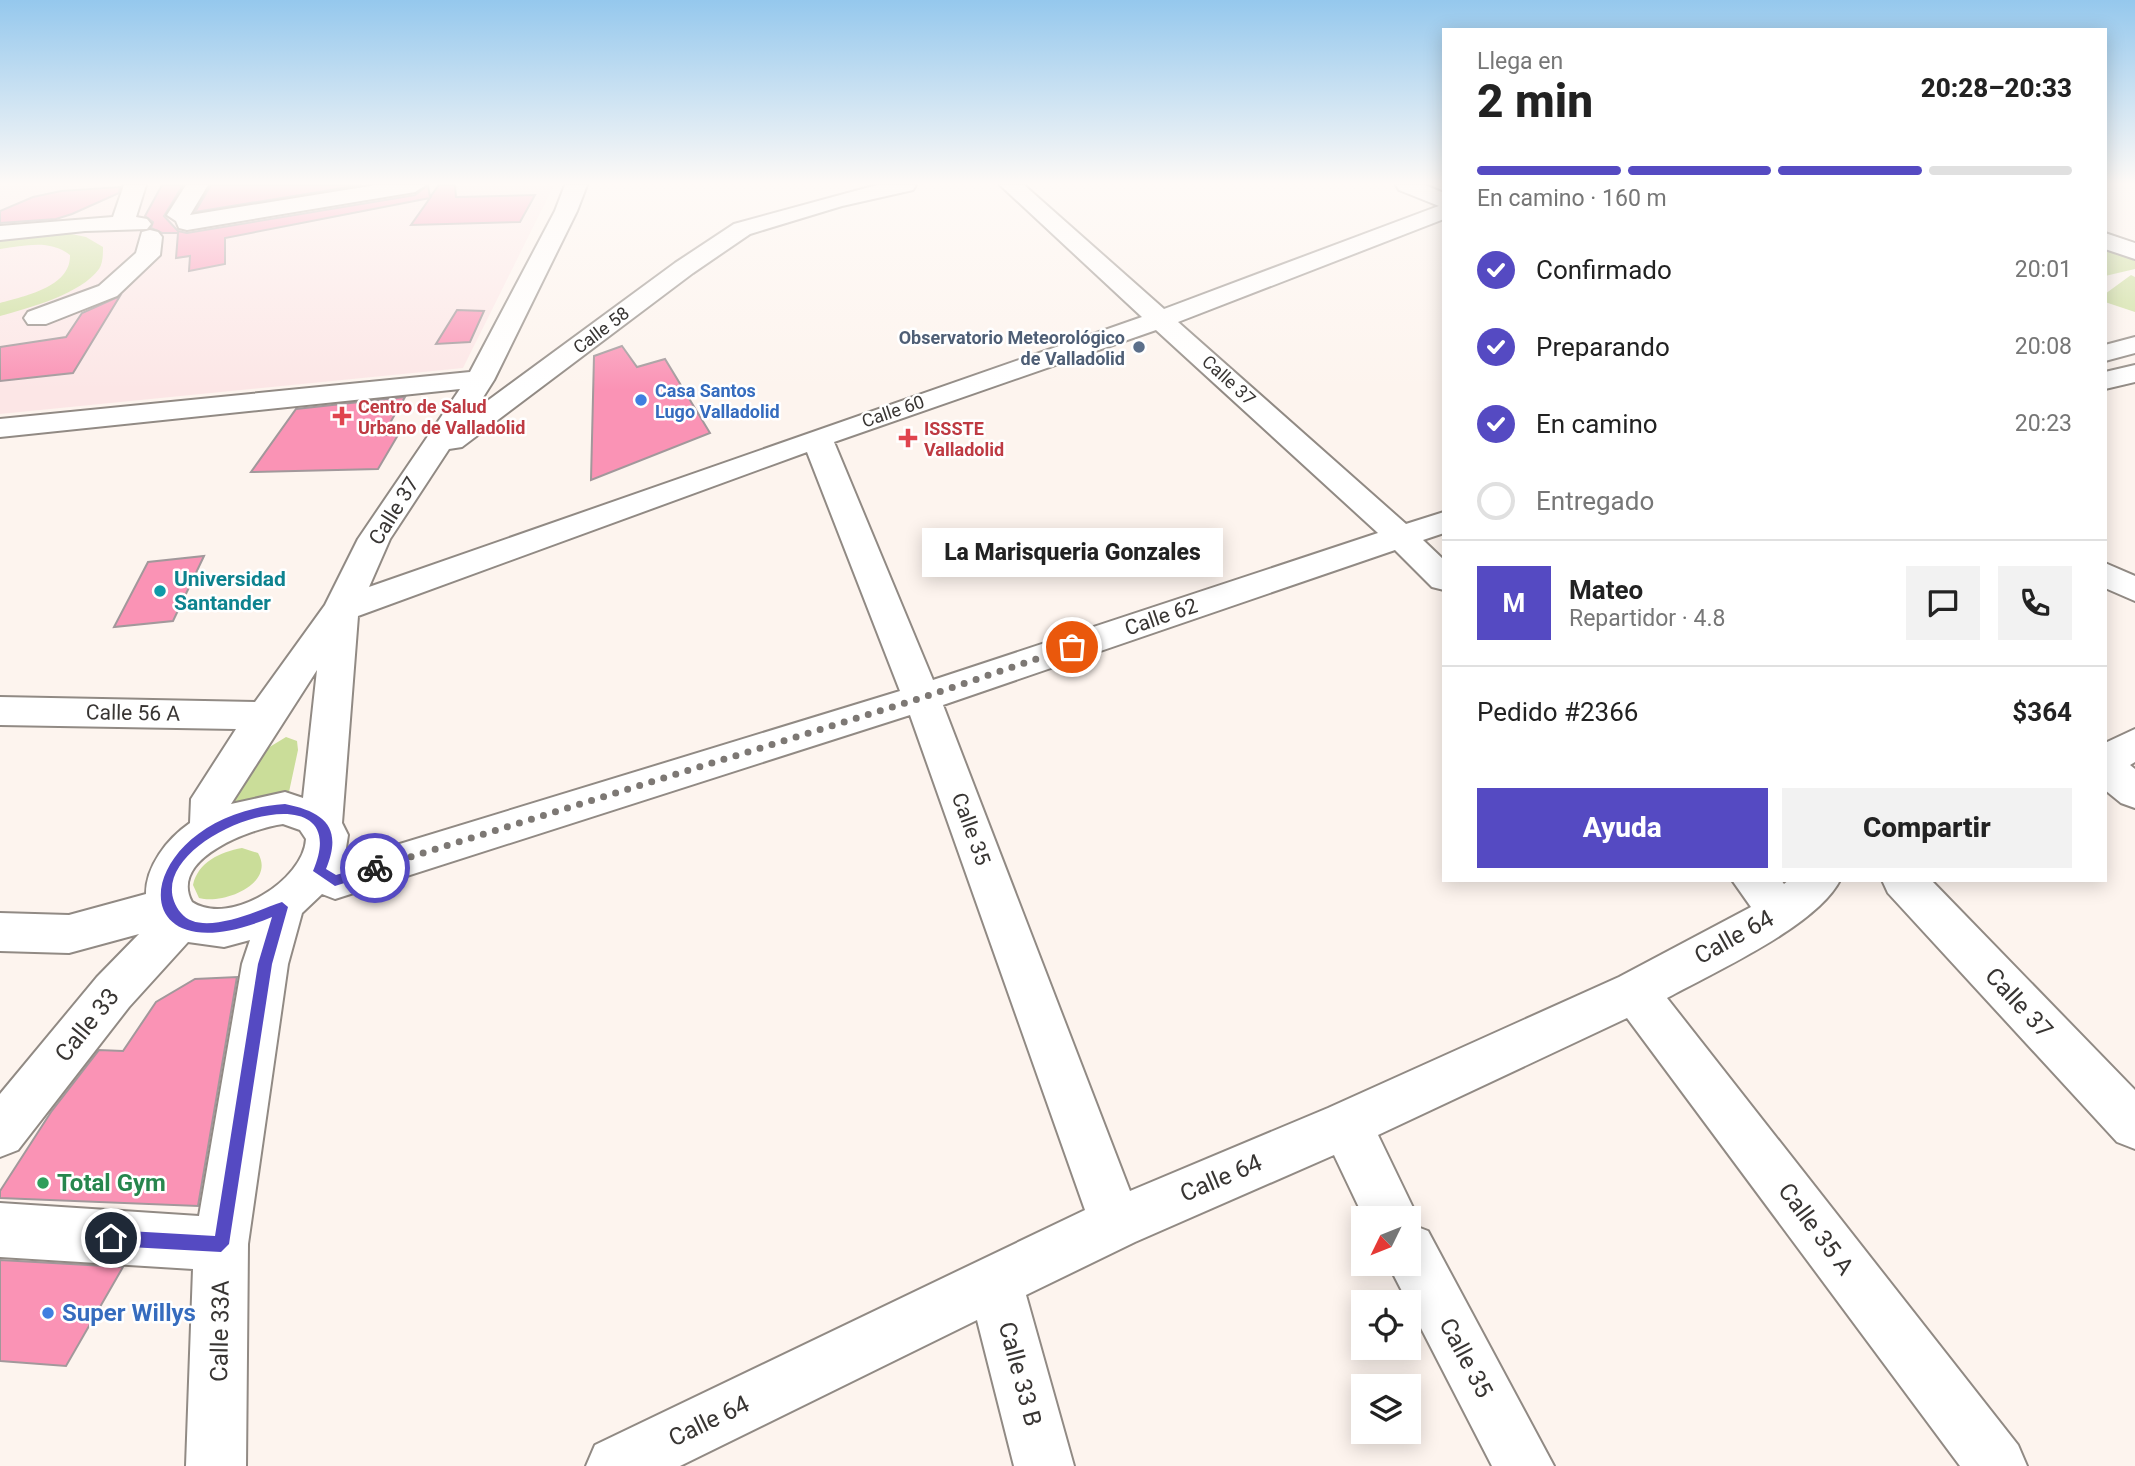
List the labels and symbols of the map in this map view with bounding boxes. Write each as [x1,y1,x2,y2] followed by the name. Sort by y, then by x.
[569,302,633,358] street label: Calle 58
[899,327,1125,369] place label: Observatorio Meteorológico de Valladolid
[1131,339,1147,355] marker: Observatorio Meteorológico de Valladolid
[1198,351,1260,409] street label: Calle 37
[655,380,780,422] place label: Casa Santos Lugo Valladolid
[859,391,927,431] street label: Calle 60
[633,392,649,408] marker: Casa Santos Lugo Valladolid
[358,396,525,438] place label: Centro de Salud Urbano de Valladolid
[332,406,352,426] marker: Centro de Salud Urbano de Valladolid
[924,418,1004,460] place label: ISSSTE Valladolid
[898,428,918,448] marker: ISSSTE Valladolid
[364,473,424,549] street label: Calle 37
[922,528,1222,577] callout: La Marisqueria Gonzales
[174,567,286,615] place label: Universidad Santander
[152,583,168,599] marker: Universidad Santander
[1122,593,1201,641] street label: Calle 62
[1042,617,1102,677] pin
[86,700,181,726] street label: Calle 56 A
[947,790,995,868] street label: Calle 35
[340,833,410,903] courier
[1690,904,1778,970] street label: Calle 64
[1979,962,2059,1044] street label: Calle 37
[49,983,125,1067] street label: Calle 33
[1176,1148,1266,1208] street label: Calle 64
[57,1169,166,1197] place label: Total Gym
[35,1175,51,1191] marker: Total Gym
[1772,1178,1860,1281] street label: Calle 35 A
[1351,1206,1421,1276] north arrow
[81,1208,141,1268] pin
[205,1280,235,1382] street label: Calle 33A
[62,1299,196,1327] place label: Super Willys
[40,1305,56,1321] marker: Super Willys
[1433,1313,1499,1403] street label: Calle 35
[993,1319,1047,1429] street label: Calle 33 B
[664,1390,754,1452] street label: Calle 64

